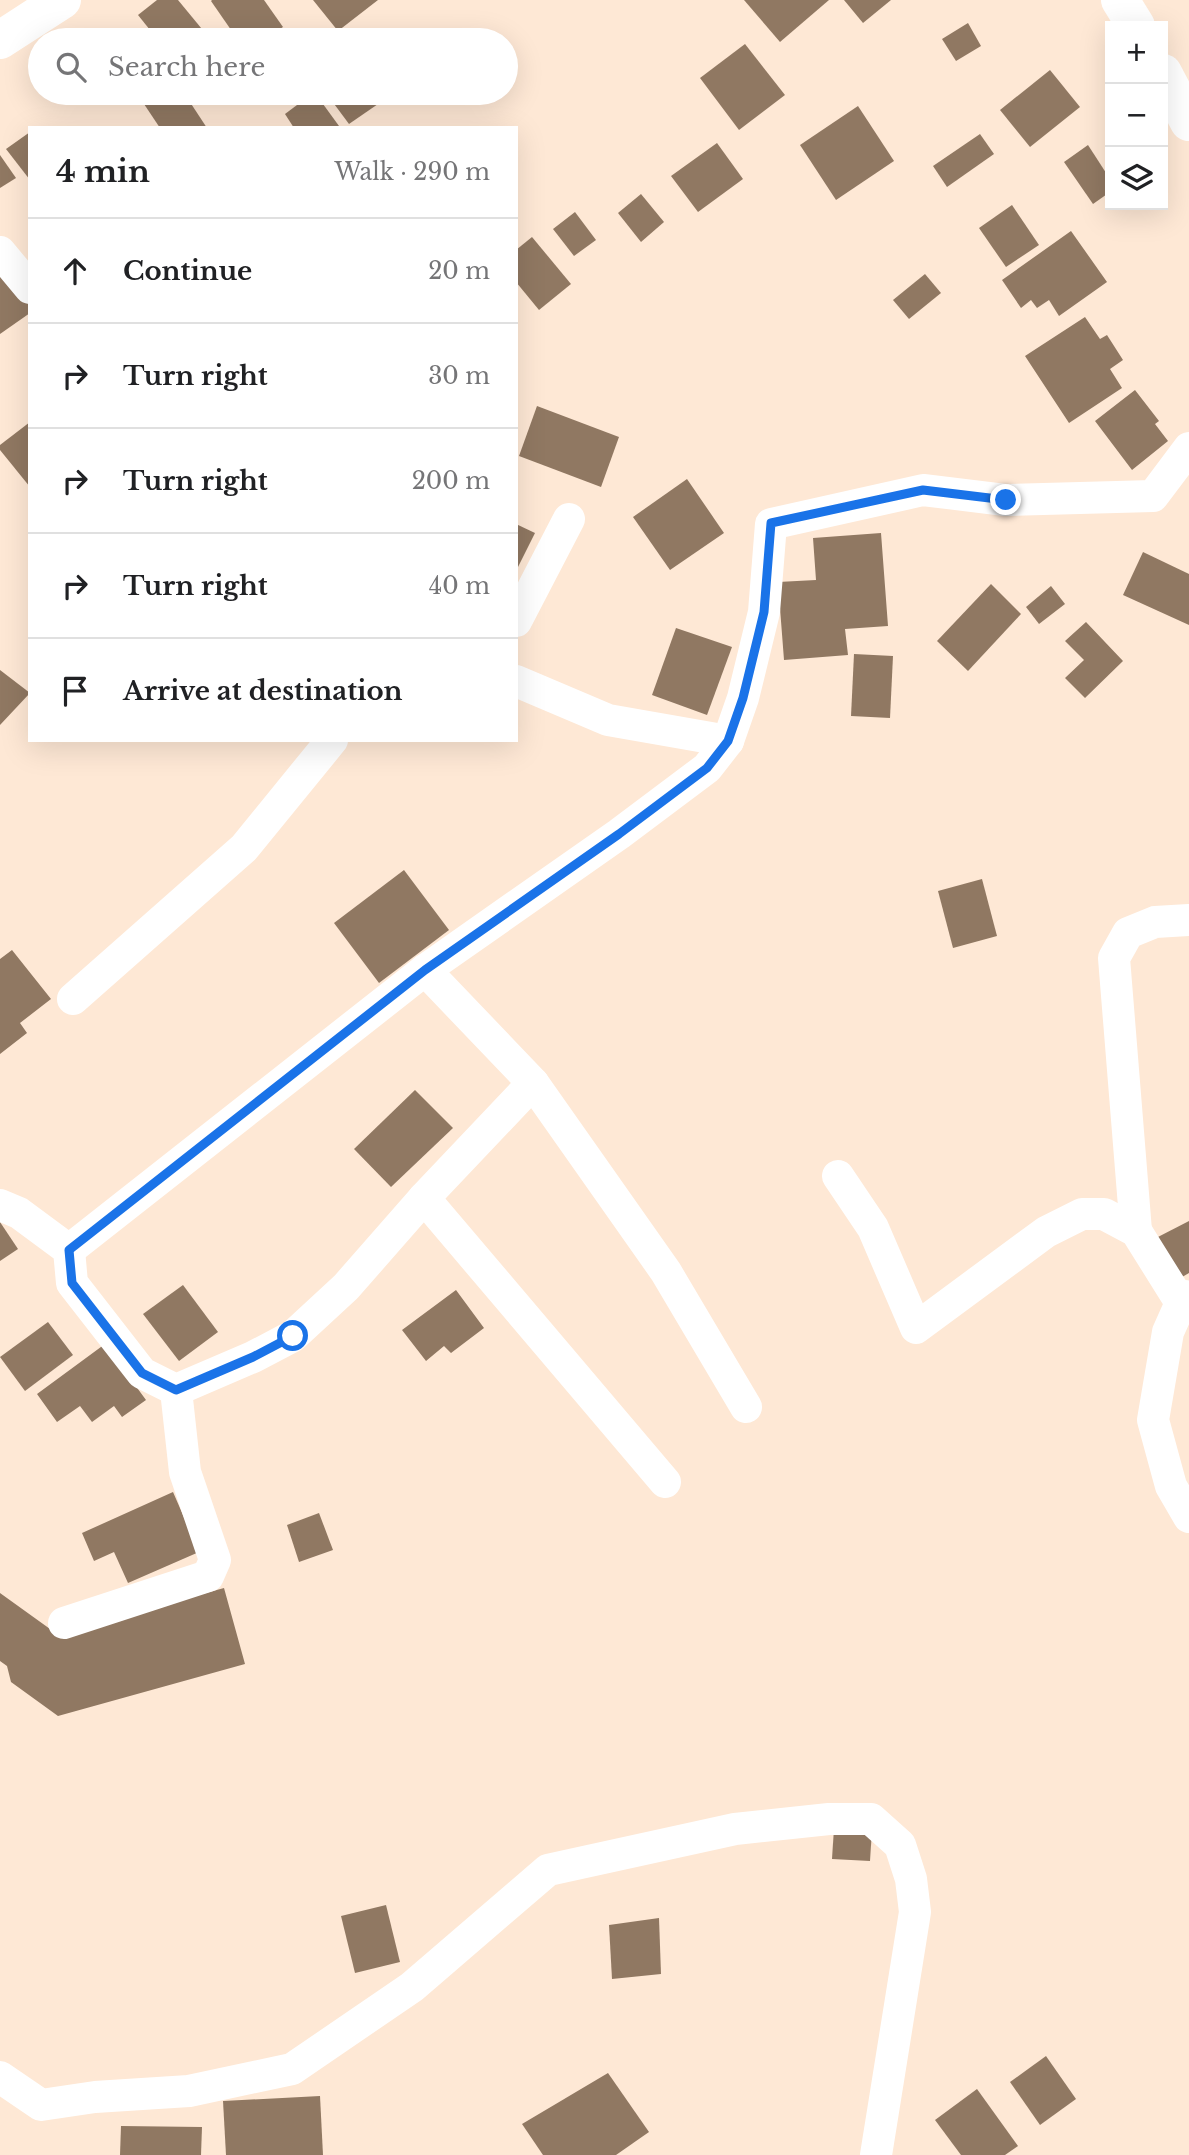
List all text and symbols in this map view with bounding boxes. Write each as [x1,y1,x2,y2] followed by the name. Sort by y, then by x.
[1105,21,1168,210] map controls
[1105,21,1168,84] button: +
[28,28,518,105] search box
[52,48,90,86] icon: search
[108,51,265,83] text: Search here
[1105,84,1168,147] button: −
[1105,147,1168,210] button: layers
[56,153,150,190] text: 4 min
[334,158,490,186] text: Walk · 290 m
[56,252,94,290] icon: ahead
[123,255,252,287] text: Continue
[428,257,490,285] text: 20 m
[56,357,94,395] icon: right
[123,360,268,392] text: Turn right
[428,362,490,390] text: 30 m
[56,462,94,500] icon: right
[123,465,268,497] text: Turn right
[412,467,490,495] text: 200 m
[990,484,1021,515] route end
[56,567,94,605] icon: right
[123,570,268,602] text: Turn right
[429,572,490,600] text: 40 m
[56,672,94,710] icon: arrive
[123,675,403,707] text: Arrive at destination
[277,1320,308,1351] route start

